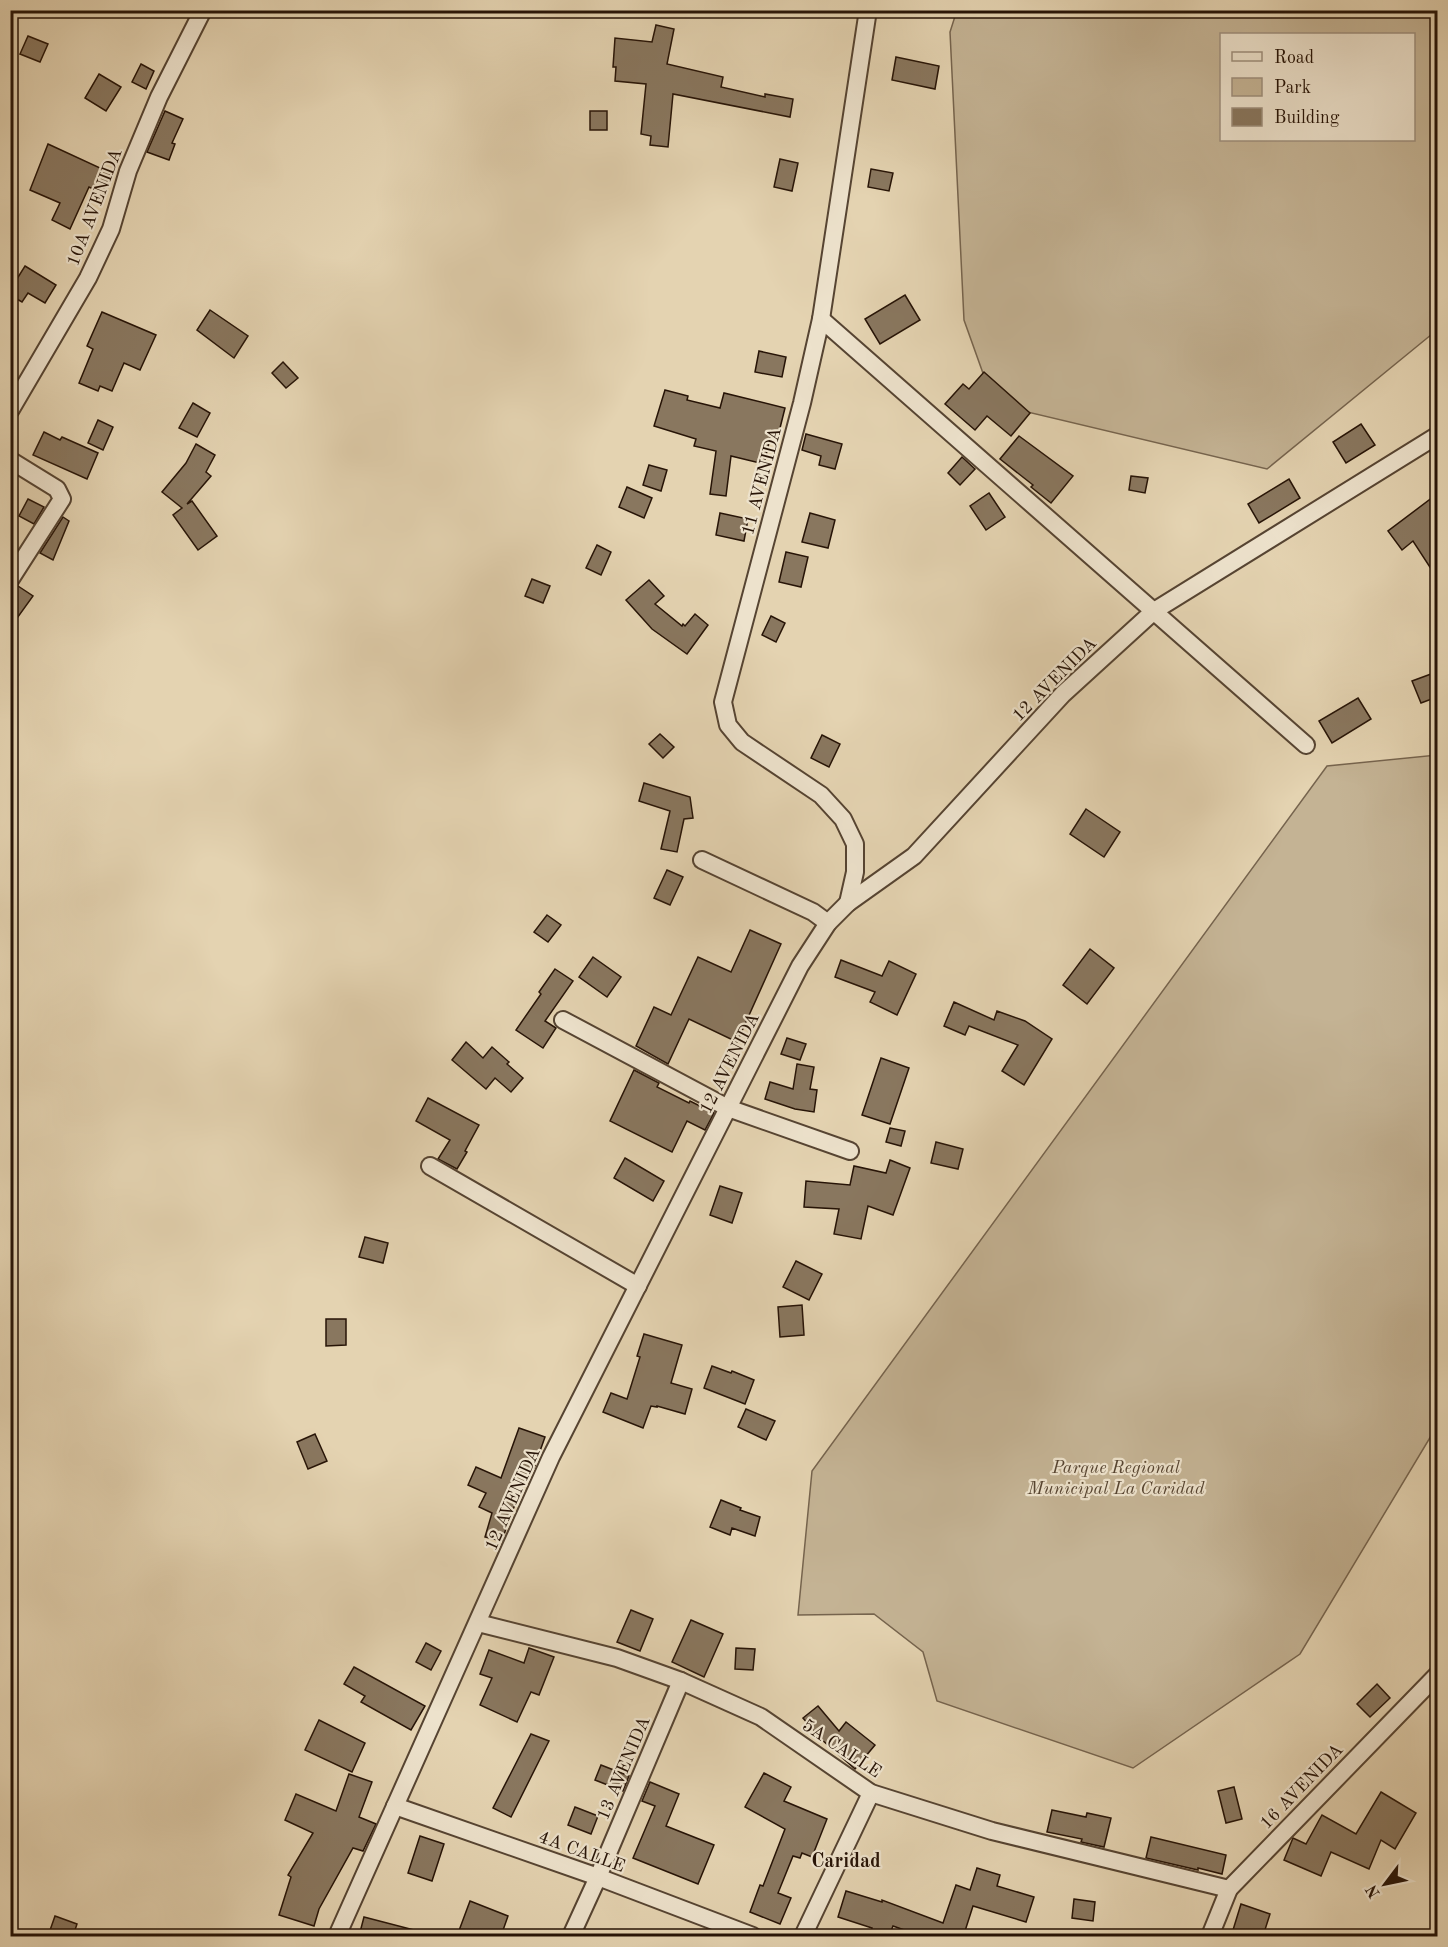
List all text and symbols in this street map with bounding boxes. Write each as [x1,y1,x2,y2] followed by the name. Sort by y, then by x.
[1220,33,1415,141] legend
[1274,49,1314,67] text: Road
[1274,79,1311,97] text: Park
[1274,109,1340,127] text: Building
[64,146,126,269] street label: 10A AVENIDA
[739,425,785,537] street label: 11 AVENIDA
[1009,634,1100,725] street label: 12 AVENIDA
[697,1010,763,1117] street label: 12 AVENIDA
[482,1445,544,1554] street label: 12 AVENIDA
[1026,1459,1205,1498] park label: Parque Regional Municipal La Caridad
[594,1714,654,1823] street label: 13 AVENIDA
[799,1716,884,1782] street label: 5A CALLE
[1257,1740,1347,1833] street label: 16 AVENIDA
[536,1828,627,1876] street label: 4A CALLE
[811,1852,881,1872] district label: Caridad
[1355,1854,1415,1914] north arrow
[1364,1881,1384,1900] text: N

